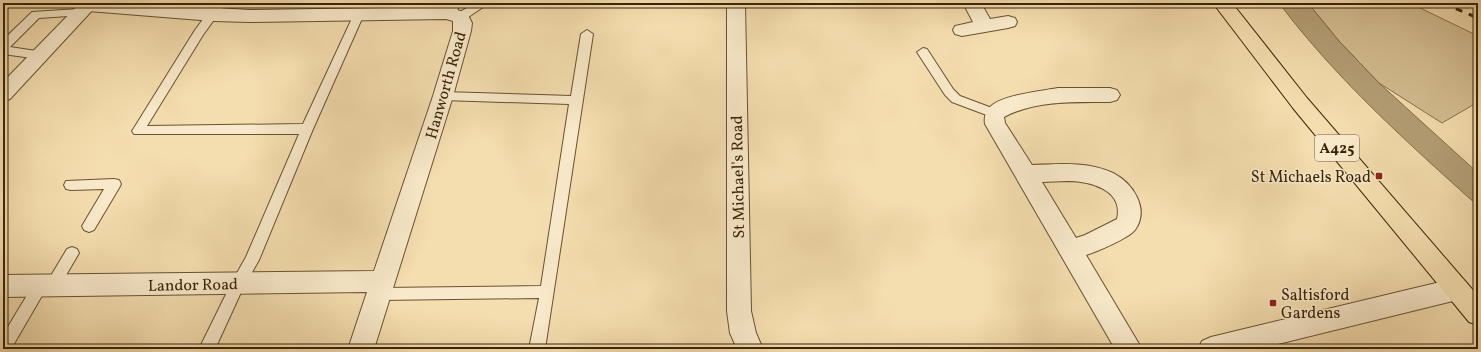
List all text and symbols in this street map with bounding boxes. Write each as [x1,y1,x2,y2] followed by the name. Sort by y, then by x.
[421,29,473,142] street label: Hanworth Road
[727,115,751,239] street label: St Michael's Road
[1315,135,1359,161] road number: A425
[1251,167,1371,189] place label: St Michaels Road
[1374,171,1384,181] marker: St Michaels Road
[148,274,238,298] street label: Landor Road
[1281,285,1350,325] place label: Saltisford Gardens
[1268,298,1278,308] marker: Saltisford Gardens

